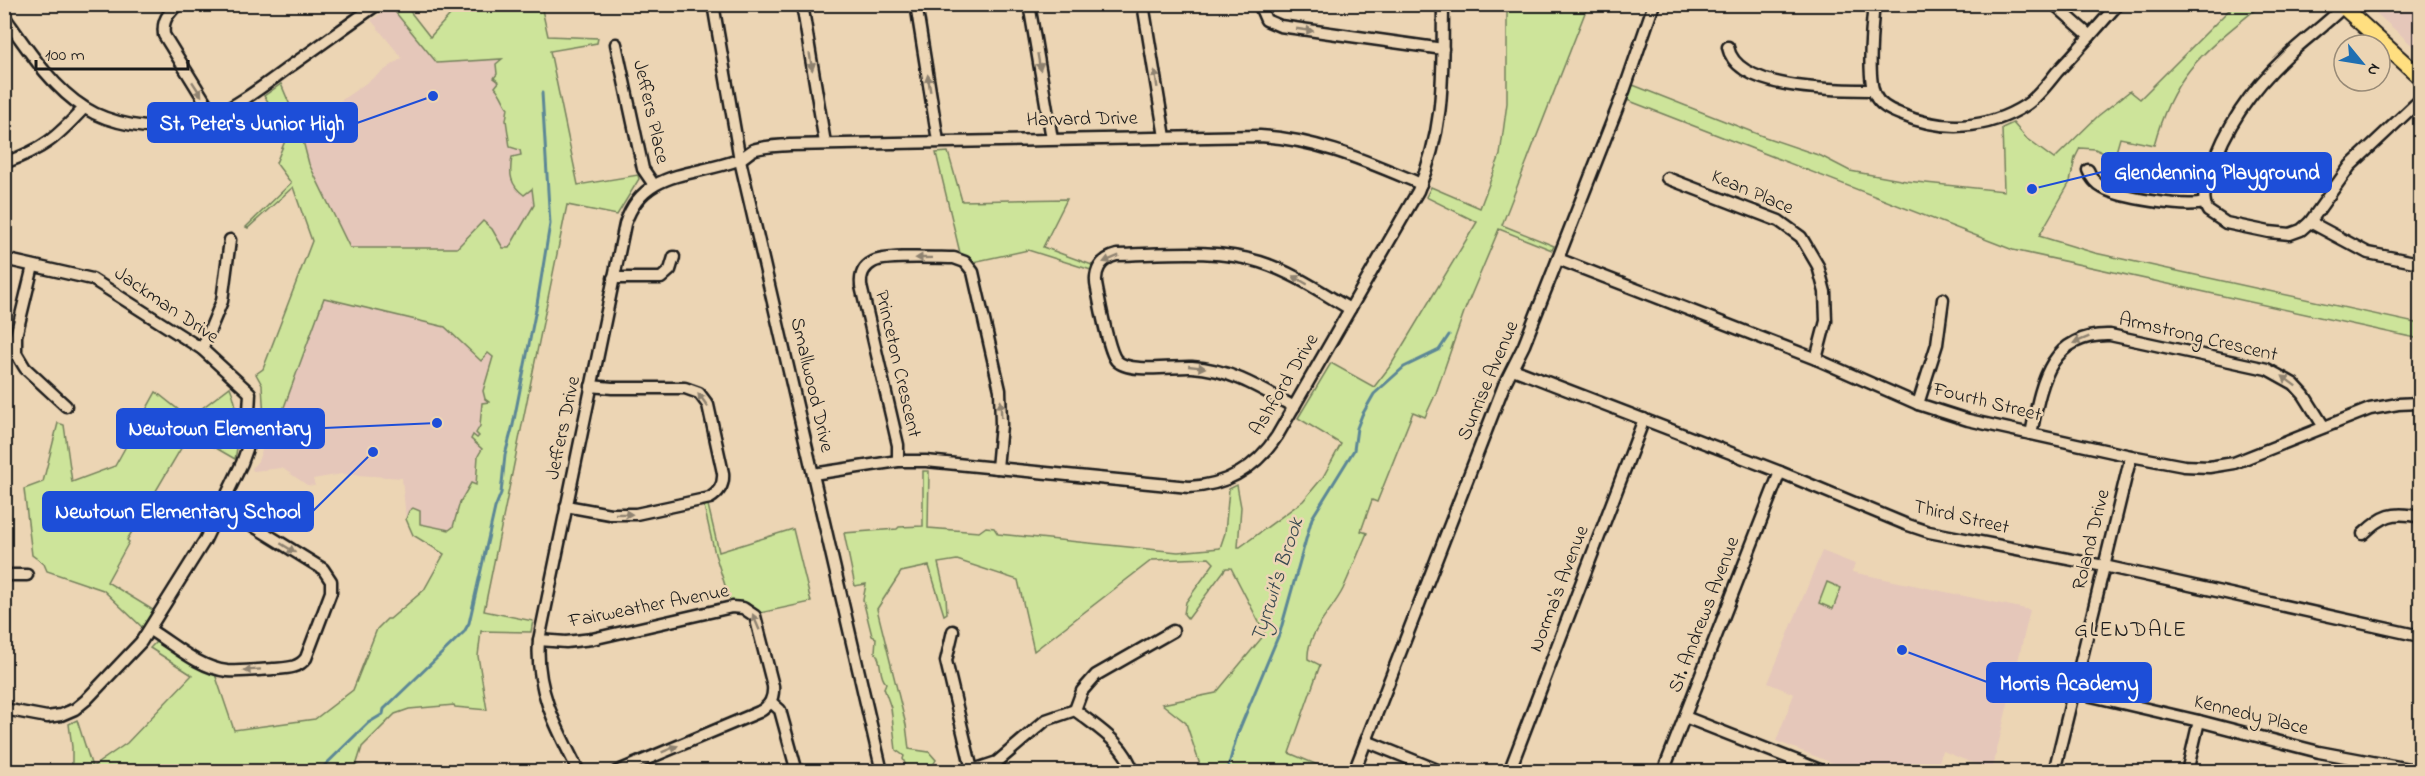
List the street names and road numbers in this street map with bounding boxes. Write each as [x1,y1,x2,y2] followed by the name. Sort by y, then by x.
[624,57,676,167] street label: Jeffers Place
[1026,105,1138,135] street label: Harvard Drive
[1706,163,1798,223] street label: Kean Place
[108,260,224,352] street label: Jackman Drive
[866,287,928,441] street label: Princeton Crescent
[2116,306,2281,371] street label: Armstrong Crescent
[781,315,841,455] street label: Smallwood Drive
[1451,316,1527,445] street label: Sunrise Avenue
[1243,328,1327,442] street label: Ashford Drive
[539,374,589,482] street label: Jeffers Drive
[1929,375,2045,431] street label: Fourth Street
[2065,487,2119,593] street label: Roland Drive
[1910,493,2012,543] street label: Third Street
[1523,521,1597,657] street label: Norma's Avenue
[1662,533,1748,697] street label: St. Andrews Avenue
[565,577,732,637] street label: Fairweather Avenue
[2191,688,2311,744] street label: Kennedy Place

